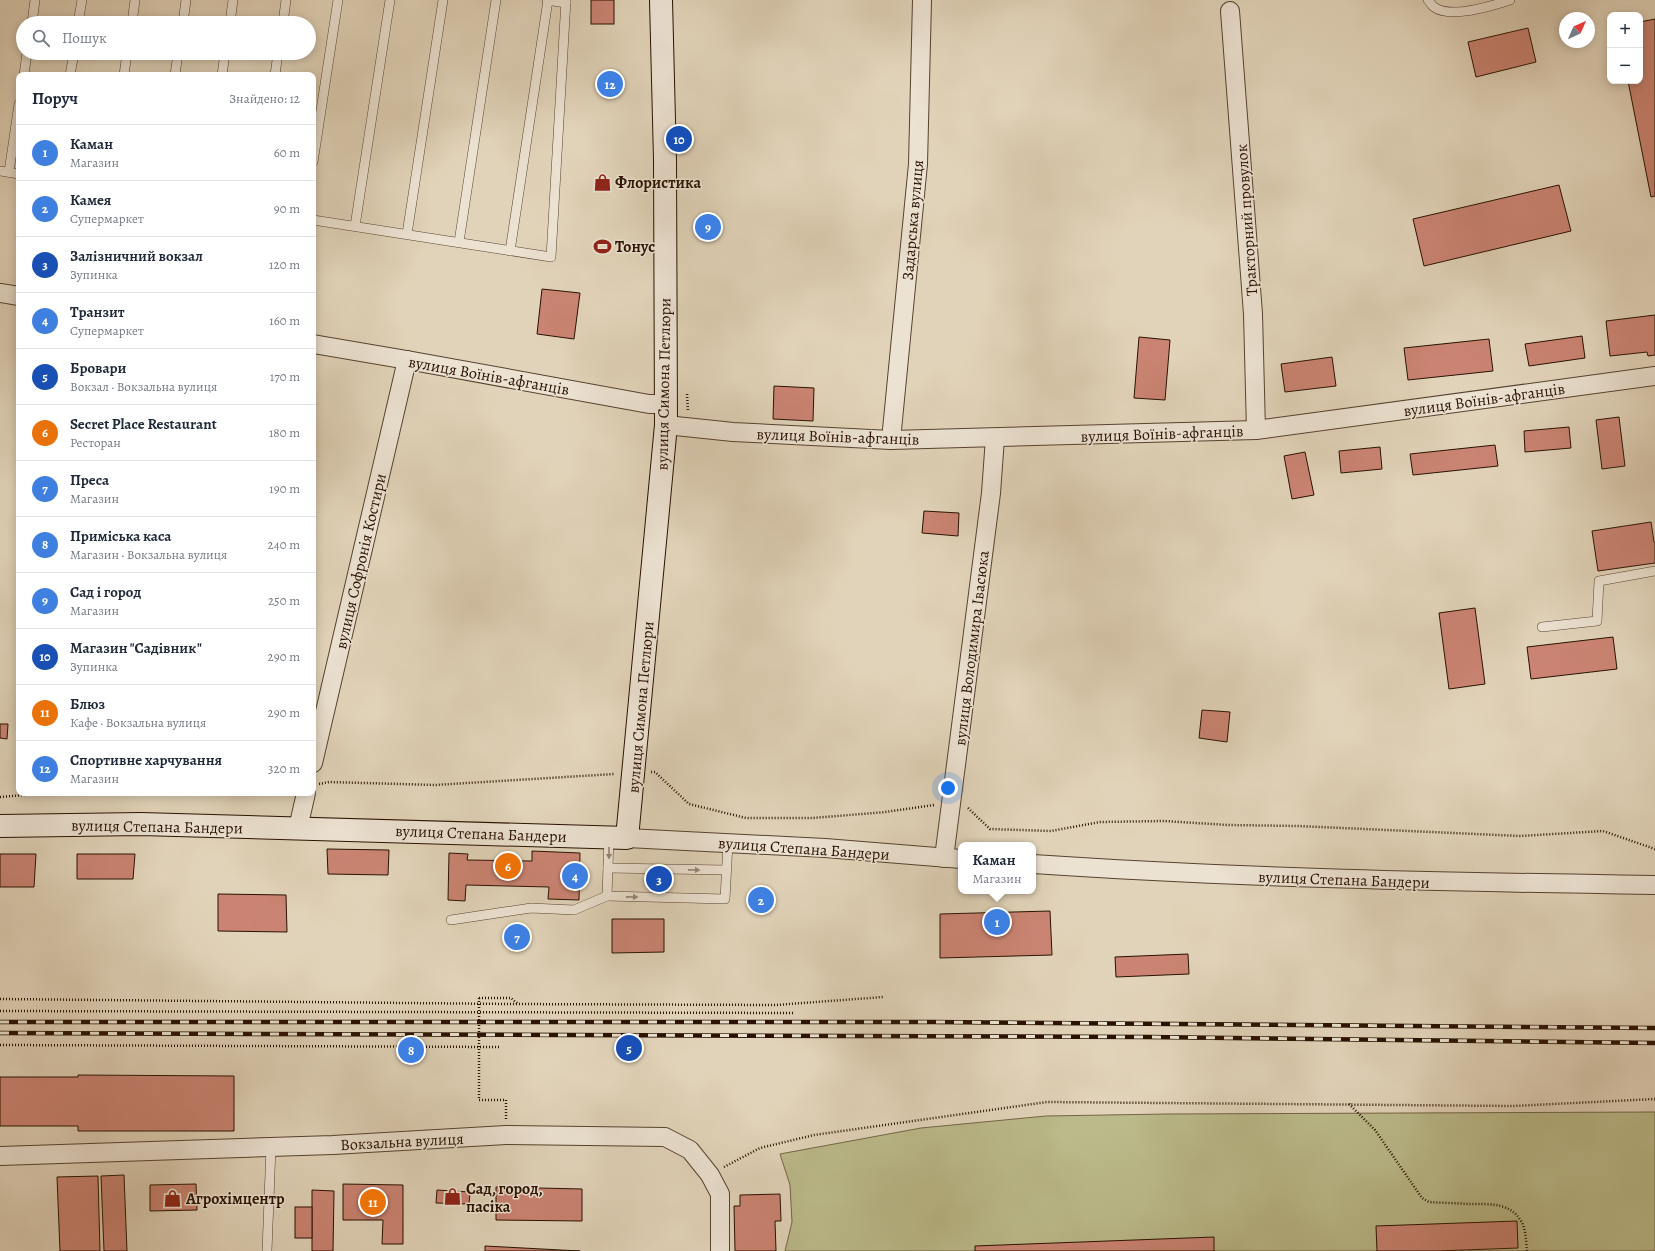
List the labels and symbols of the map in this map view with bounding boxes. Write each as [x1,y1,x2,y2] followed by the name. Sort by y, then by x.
[1559,12,1595,48] north arrow
[597,69,623,99] pin: 12
[666,124,692,154] pin: 10
[1231,143,1263,297] street label: Тракторний провулок
[897,159,929,281] street label: Задарська вулиця
[592,172,612,192] shop icon: Флористика
[615,172,701,194] place label: Флористика
[695,212,721,242] pin: 9
[592,236,612,256] sports icon: Тонус
[615,236,655,258] place label: Тонус
[651,298,677,471] street label: вулиця Симона Петлюри
[407,351,571,401] street label: вулиця Воїнів-афганців
[1402,378,1566,422] street label: вулиця Воїнів-афганців
[1080,420,1244,448] street label: вулиця Воїнів-афганців
[756,423,920,451] street label: вулиця Воїнів-афганців
[330,471,392,651] street label: вулиця Софронія Костири
[949,549,995,747] street label: вулиця Володимира Івасюка
[623,620,659,794] street label: вулиця Симона Петлюри
[938,778,958,798] your location
[71,815,243,839] street label: вулиця Степана Бандери
[395,820,567,848] street label: вулиця Степана Бандери
[717,832,890,866] street label: вулиця Степана Бандери
[606,847,612,860] one-way arrow
[495,851,521,881] pin: 6
[562,861,588,891] pin: 4
[646,864,672,894] pin: 3
[1258,866,1430,894] street label: вулиця Степана Бандери
[688,867,701,873] one-way arrow
[748,885,774,915] pin: 2
[626,894,639,900] one-way arrow
[984,907,1010,937] pin: 1
[504,922,530,952] pin: 7
[616,1033,642,1063] pin: 5
[398,1035,424,1065] pin: 8
[340,1128,465,1156] street label: Вокзальна вулиця
[466,1178,543,1218] place label: Сад, город, пасіка
[360,1187,386,1217] pin: 11
[443,1187,463,1207] shop icon: Сад, город, пасіка
[163,1188,183,1208] shop icon: Агрохімцентр
[185,1188,285,1210] place label: Агрохімцентр

